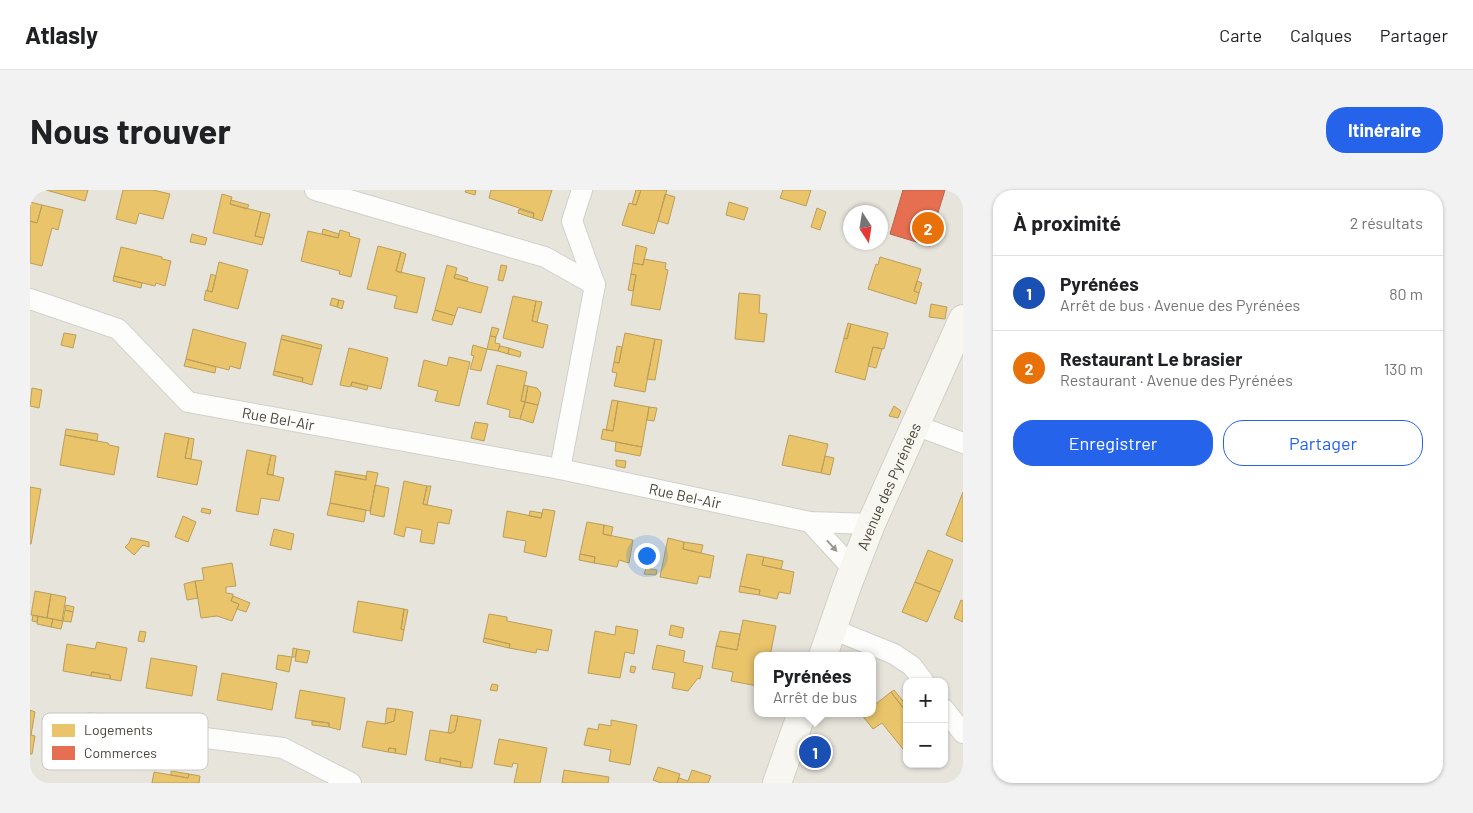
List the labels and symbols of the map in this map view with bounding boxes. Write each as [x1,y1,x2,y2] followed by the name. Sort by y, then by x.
[843,205,888,250] north arrow
[912,209,944,247] pin: 2
[241,403,317,434] street label: Rue Bel-Air
[853,420,924,553] street label: Avenue des Pyrénées
[647,479,723,512] street label: Rue Bel-Air
[826,539,838,551] one-way arrow
[634,543,660,569] your location
[42,713,208,770] legend
[84,721,153,738] text: Logements
[799,733,831,771] pin: 1
[84,744,157,761] text: Commerces

